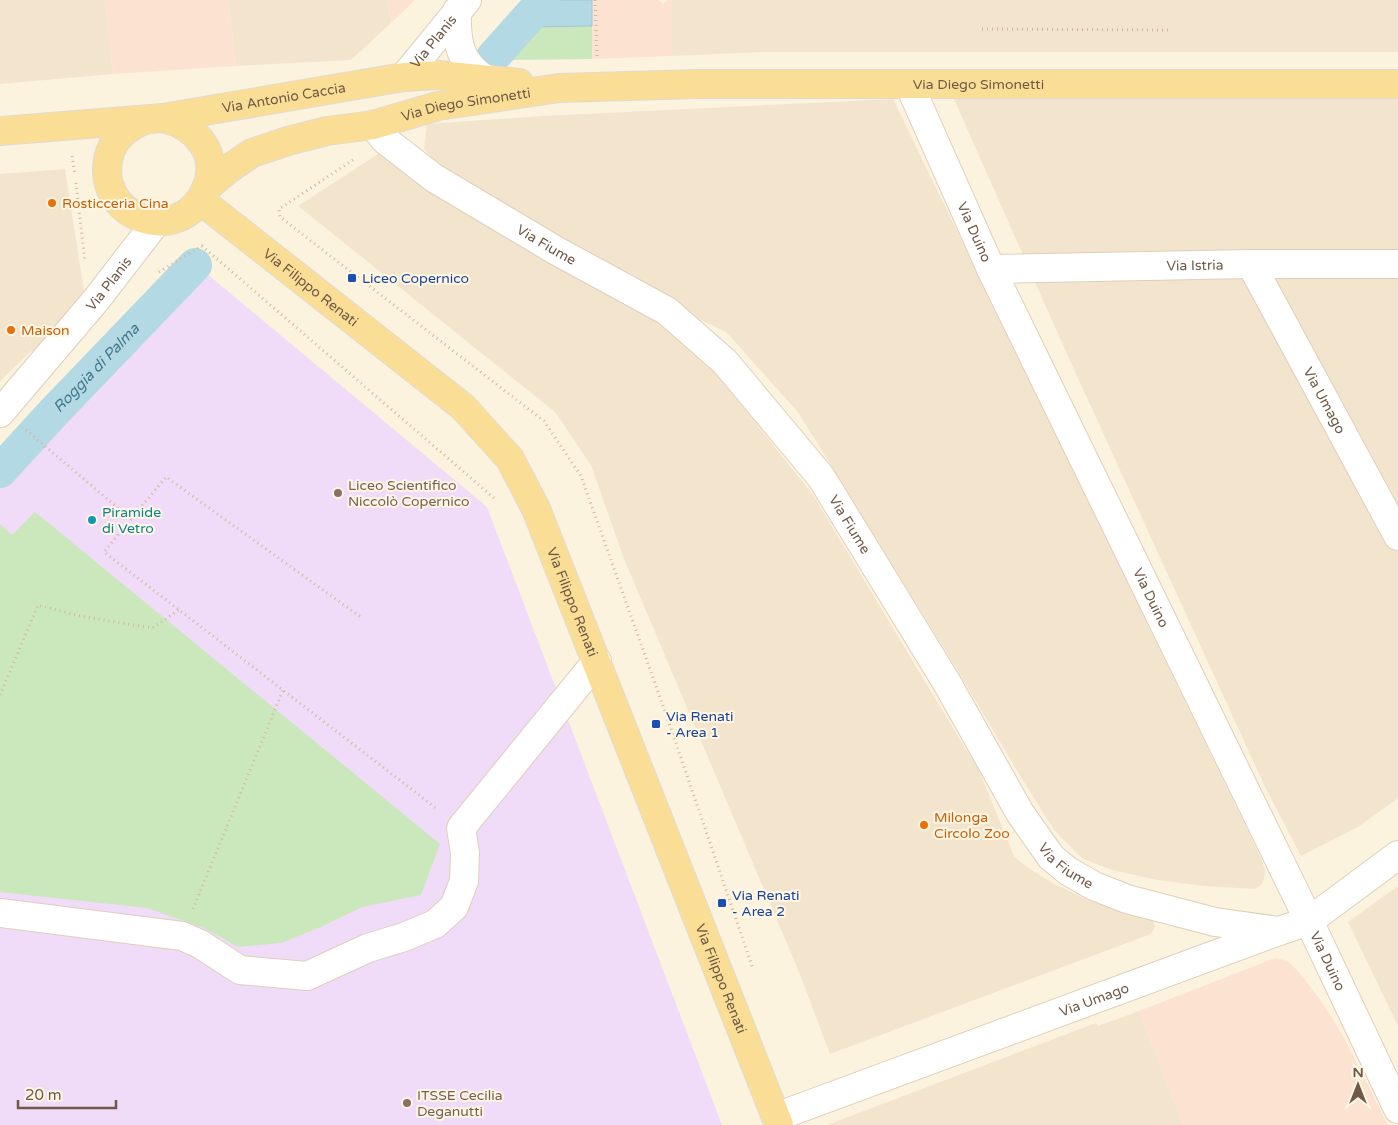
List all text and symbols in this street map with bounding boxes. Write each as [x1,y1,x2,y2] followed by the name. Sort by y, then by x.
[406,11,460,72] street label: Via Planis
[913,76,1044,93] street label: Via Diego Simonetti
[221,79,347,116] street label: Via Antonio Caccia
[399,84,532,125] street label: Via Diego Simonetti
[62,195,169,212] place label: Rosticceria Cina
[46,197,58,209] marker: Rosticceria Cina
[954,199,995,265] street label: Via Duino
[514,221,579,268] street label: Via Fiume
[260,245,362,330] street label: Via Filippo Renati
[82,253,135,314] street label: Via Planis
[1166,256,1224,274] street label: Via Istria
[362,270,469,287] place label: Liceo Copernico
[346,272,358,284] marker: Liceo Copernico
[50,319,143,416] water label: Roggia di Palma
[21,322,70,339] place label: Maison
[5,324,17,336] marker: Maison
[1300,364,1350,437] street label: Via Umago
[348,477,470,510] place label: Liceo Scientifico Niccolò Copernico
[332,487,344,499] marker: Liceo Scientifico Niccolò Copernico
[825,492,874,557] street label: Via Fiume
[102,504,161,537] place label: Piramide di Vetro
[86,514,98,526] marker: Piramide di Vetro
[543,545,602,659] street label: Via Filippo Renati
[1130,565,1173,630] street label: Via Duino
[666,708,734,741] place label: Via Renati - Area 1
[650,718,662,730] marker: Via Renati - Area 1
[934,809,1010,842] place label: Milonga Circolo Zoo
[918,819,930,831] marker: Milonga Circolo Zoo
[1035,839,1096,892] street label: Via Fiume
[732,887,800,920] place label: Via Renati - Area 2
[716,897,728,909] marker: Via Renati - Area 2
[692,921,751,1036] street label: Via Filippo Renati
[1307,928,1349,994] street label: Via Duino
[1057,979,1131,1020] street label: Via Umago
[1333,1060,1383,1110] north arrow
[1352,1064,1364,1081] text: N
[18,1078,115,1110] scale bar
[25,1086,62,1104] text: 20 m
[417,1087,503,1120] place label: ITSSE Cecilia Deganutti
[401,1097,413,1109] marker: ITSSE Cecilia Deganutti

